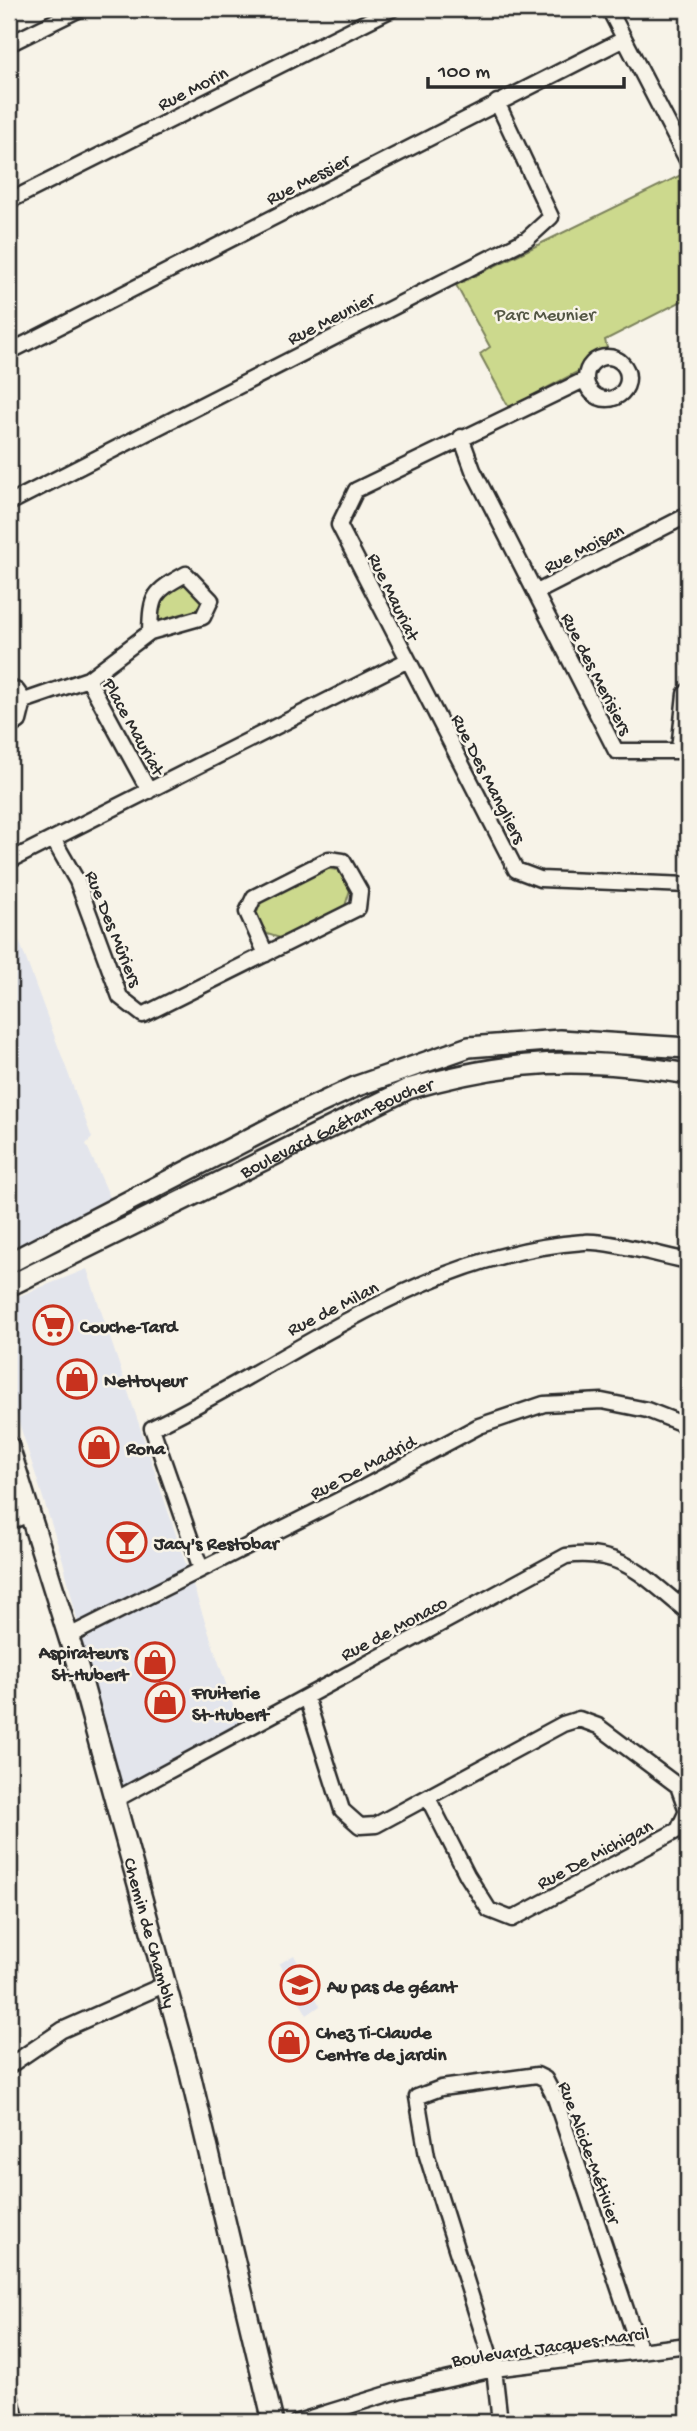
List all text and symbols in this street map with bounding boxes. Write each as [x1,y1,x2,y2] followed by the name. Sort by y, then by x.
[428,46,624,90] scale bar
[437,61,490,86] text: 100 m
[154,63,233,118] street label: Rue Morin
[263,149,356,212] street label: Rue Messier
[284,287,381,352] street label: Rue Meunier
[494,305,597,328] park label: Parc Meunier
[541,520,629,580] street label: Rue Moisan
[361,550,424,647] street label: Rue Mauriat
[554,610,636,740] street label: Rue des Merisiers
[95,674,169,782] street label: Place Mauriat
[444,711,530,849] street label: Rue Des Mangliers
[78,868,146,992] street label: Rue Des Mûriers
[236,1074,438,1186] street label: Boulevard Gaétan-Boucher
[284,1277,383,1343] street label: Rue de Milan
[32,1304,74,1346] supermarket icon: Couche-Tard
[79,1317,179,1340] place label: Couche-Tard
[56,1358,98,1400] shop icon: Nettoyeur
[104,1371,189,1394] place label: Nettoyeur
[78,1426,120,1468] shop icon: Rona
[307,1431,422,1507] street label: Rue De Madrid
[125,1439,167,1462] place label: Rona
[106,1521,148,1563] bar icon: Jacy's Restobar
[153,1534,281,1557] place label: Jacy's Restobar
[337,1592,452,1668] street label: Rue de Monaco
[134,1641,176,1683] shop icon: Aspirateurs St-Hubert
[38,1643,130,1688] place label: Aspirateurs St-Hubert
[144,1681,186,1723] shop icon: Fruiterie St-Hubert
[191,1683,271,1728] place label: Fruiterie St-Hubert
[534,1816,658,1896] street label: Rue De Michigan
[116,1856,180,2012] street label: Chemin de Chambly
[279,1964,321,2006] school or university icon: Au pas de géant
[326,1977,459,2000] place label: Au pas de géant
[268,2021,310,2063] shop icon: Chez Ti-Claude Centre de jardin
[315,2023,447,2068] place label: Chez Ti-Claude Centre de jardin
[551,2079,625,2230] street label: Rue Alcide-Métivier
[449,2323,651,2374] street label: Boulevard Jacques-Marcil

